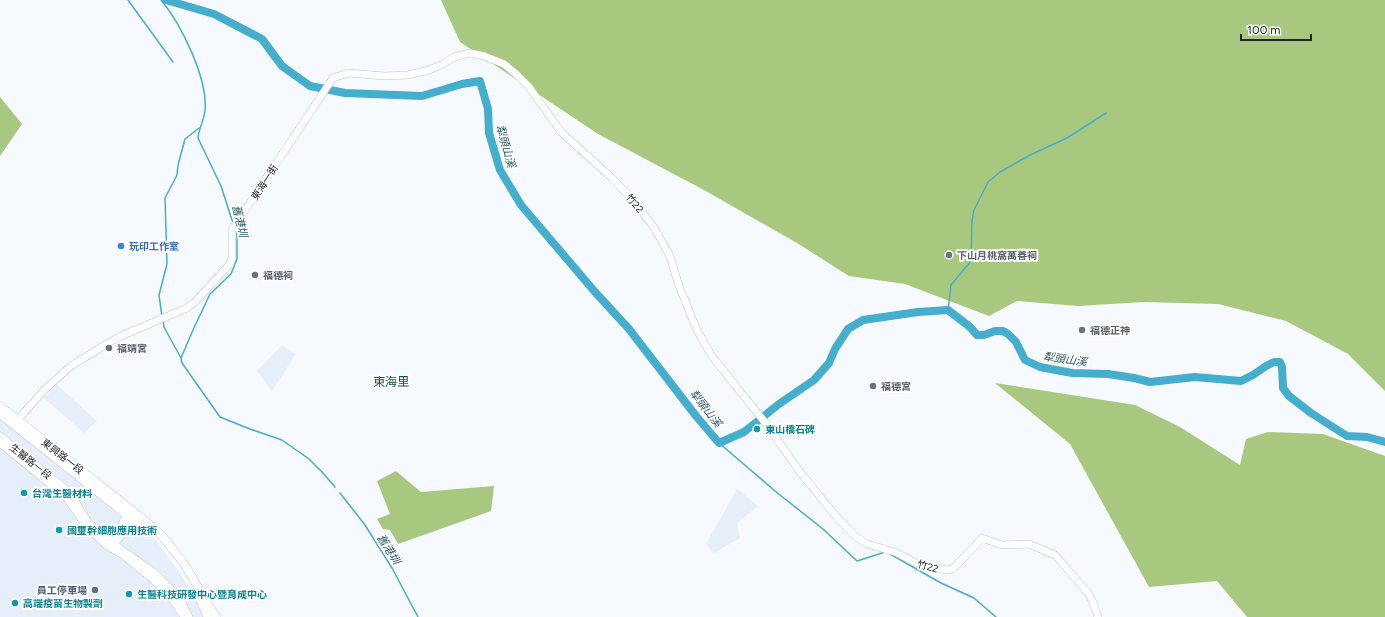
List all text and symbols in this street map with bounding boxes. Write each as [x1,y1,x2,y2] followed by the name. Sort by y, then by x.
[1241,16,1311,42] scale bar
[1247,23,1281,37] text: 100 m
[493,123,518,171] water label: 犁頭山溪
[248,162,281,203] street label: 東海一街
[623,191,646,216] street label: 竹22
[229,204,250,241] water label: 舊港圳
[129,240,179,253] place label: 玩印工作室
[116,241,126,251] marker: 玩印工作室
[957,249,1037,262] place label: 下山月桃窩萬善祠
[944,250,954,260] marker: 下山月桃窩萬善祠
[263,269,293,282] place label: 福德祠
[250,270,260,280] marker: 福德祠
[1090,324,1130,337] place label: 福德正神
[1077,325,1087,335] marker: 福德正神
[117,342,147,355] place label: 福靖宮
[104,343,114,353] marker: 福靖宮
[1042,350,1090,369] water label: 犁頭山溪
[373,375,409,389] district label: 東海里
[881,380,911,393] place label: 福德宮
[868,381,878,391] marker: 福德宮
[687,387,726,431] water label: 犁頭山溪
[765,423,815,436] place label: 東山橋石碑
[752,424,762,434] marker: 東山橋石碑
[39,436,86,477] street label: 東興路一段
[7,441,54,482] street label: 生醫路一段
[32,487,92,500] place label: 台灣生醫材料
[19,488,29,498] marker: 台灣生醫材料
[67,524,157,537] place label: 國璽幹細胞應用技術
[54,525,64,535] marker: 國璽幹細胞應用技術
[374,532,404,568] water label: 舊港圳
[916,557,940,576] street label: 竹22
[37,584,87,597] place label: 員工停車場
[90,585,100,595] marker: 員工停車場
[137,588,267,601] place label: 生醫科技研發中心暨育成中心
[124,589,134,599] marker: 生醫科技研發中心暨育成中心
[23,597,103,610] place label: 高端疫苗生物製劑
[10,598,20,608] marker: 高端疫苗生物製劑

